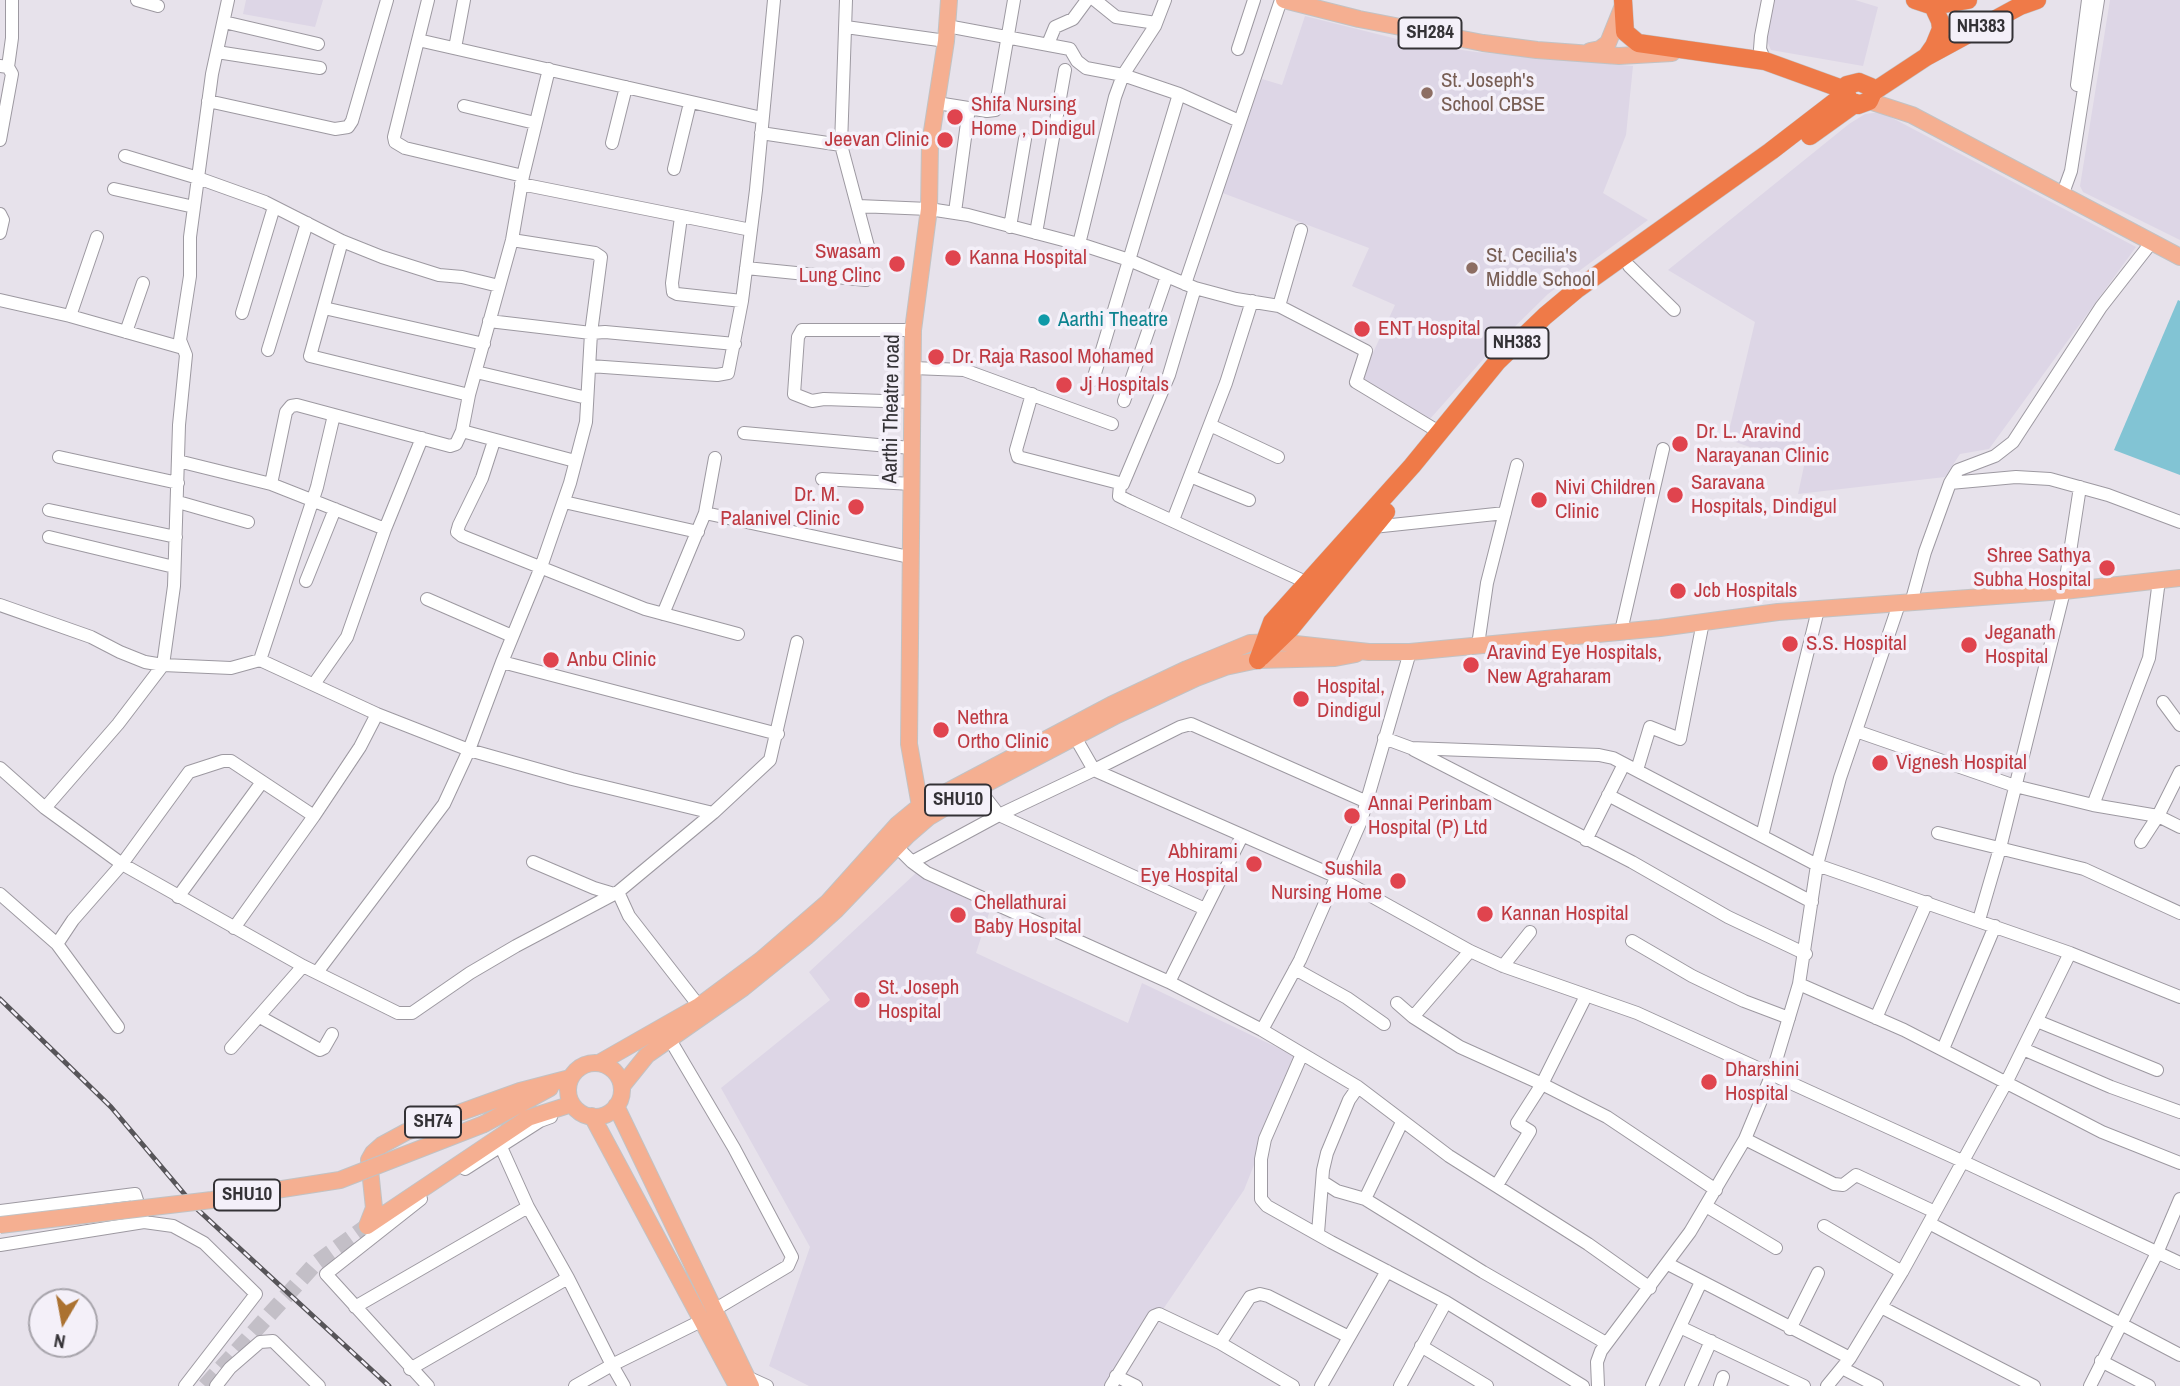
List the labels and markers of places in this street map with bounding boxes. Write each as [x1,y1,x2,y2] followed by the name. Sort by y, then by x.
[1441,68,1545,118] place label: St. Joseph's School CBSE
[1419,85,1435,101] marker: St. Joseph's School CBSE
[971,92,1095,142] place label: Shifa Nursing Home , Dindigul
[945,107,965,127] marker: Shifa Nursing Home , Dindigul
[825,127,929,153] place label: Jeevan Clinic
[935,130,955,150] marker: Jeevan Clinic
[799,239,881,289] place label: Swasam Lung Clinc
[1486,243,1595,293] place label: St. Cecilia's Middle School
[969,245,1087,271] place label: Kanna Hospital
[943,248,963,268] marker: Kanna Hospital
[887,254,907,274] marker: Swasam Lung Clinc
[1464,260,1480,276] marker: St. Cecilia's Middle School
[1058,307,1168,333] place label: Aarthi Theatre
[1036,312,1052,328] marker: Aarthi Theatre
[1378,316,1480,342] place label: ENT Hospital
[1352,319,1372,339] marker: ENT Hospital
[952,344,1154,370] place label: Dr. Raja Rasool Mohamed
[926,347,946,367] marker: Dr. Raja Rasool Mohamed
[1080,372,1169,398] place label: Jj Hospitals
[1054,375,1074,395] marker: Jj Hospitals
[1696,419,1829,469] place label: Dr. L. Aravind Narayanan Clinic
[1670,434,1690,454] marker: Dr. L. Aravind Narayanan Clinic
[1691,470,1836,520] place label: Saravana Hospitals, Dindigul
[1555,475,1655,525] place label: Nivi Children Clinic
[720,482,840,532] place label: Dr. M. Palanivel Clinic
[1665,485,1685,505] marker: Saravana Hospitals, Dindigul
[1529,490,1549,510] marker: Nivi Children Clinic
[846,497,866,517] marker: Dr. M. Palanivel Clinic
[1973,543,2091,593] place label: Shree Sathya Subha Hospital
[2097,558,2117,578] marker: Shree Sathya Subha Hospital
[1694,578,1797,604] place label: Jcb Hospitals
[1668,581,1688,601] marker: Jcb Hospitals
[1985,620,2056,670] place label: Jeganath Hospital
[1806,631,1907,657] place label: S.S. Hospital
[1780,634,1800,654] marker: S.S. Hospital
[1959,635,1979,655] marker: Jeganath Hospital
[1487,640,1662,690] place label: Aravind Eye Hospitals, New Agraharam
[567,647,656,673] place label: Anbu Clinic
[541,650,561,670] marker: Anbu Clinic
[1461,655,1481,675] marker: Aravind Eye Hospitals, New Agraharam
[1317,674,1385,724] place label: Hospital, Dindigul
[1291,689,1311,709] marker: Hospital, Dindigul
[957,705,1049,755] place label: Nethra Ortho Clinic
[931,720,951,740] marker: Nethra Ortho Clinic
[1896,750,2027,776] place label: Vignesh Hospital
[1870,753,1890,773] marker: Vignesh Hospital
[1368,791,1492,841] place label: Annai Perinbam Hospital (P) Ltd
[1342,806,1362,826] marker: Annai Perinbam Hospital (P) Ltd
[1140,839,1238,889] place label: Abhirami Eye Hospital
[1244,854,1264,874] marker: Abhirami Eye Hospital
[1271,856,1382,906] place label: Sushila Nursing Home
[1388,871,1408,891] marker: Sushila Nursing Home
[974,890,1081,940] place label: Chellathurai Baby Hospital
[1501,901,1628,927] place label: Kannan Hospital
[1475,904,1495,924] marker: Kannan Hospital
[948,905,968,925] marker: Chellathurai Baby Hospital
[878,975,959,1025] place label: St. Joseph Hospital
[852,990,872,1010] marker: St. Joseph Hospital
[1725,1057,1800,1107] place label: Dharshini Hospital
[1699,1072,1719,1092] marker: Dharshini Hospital

